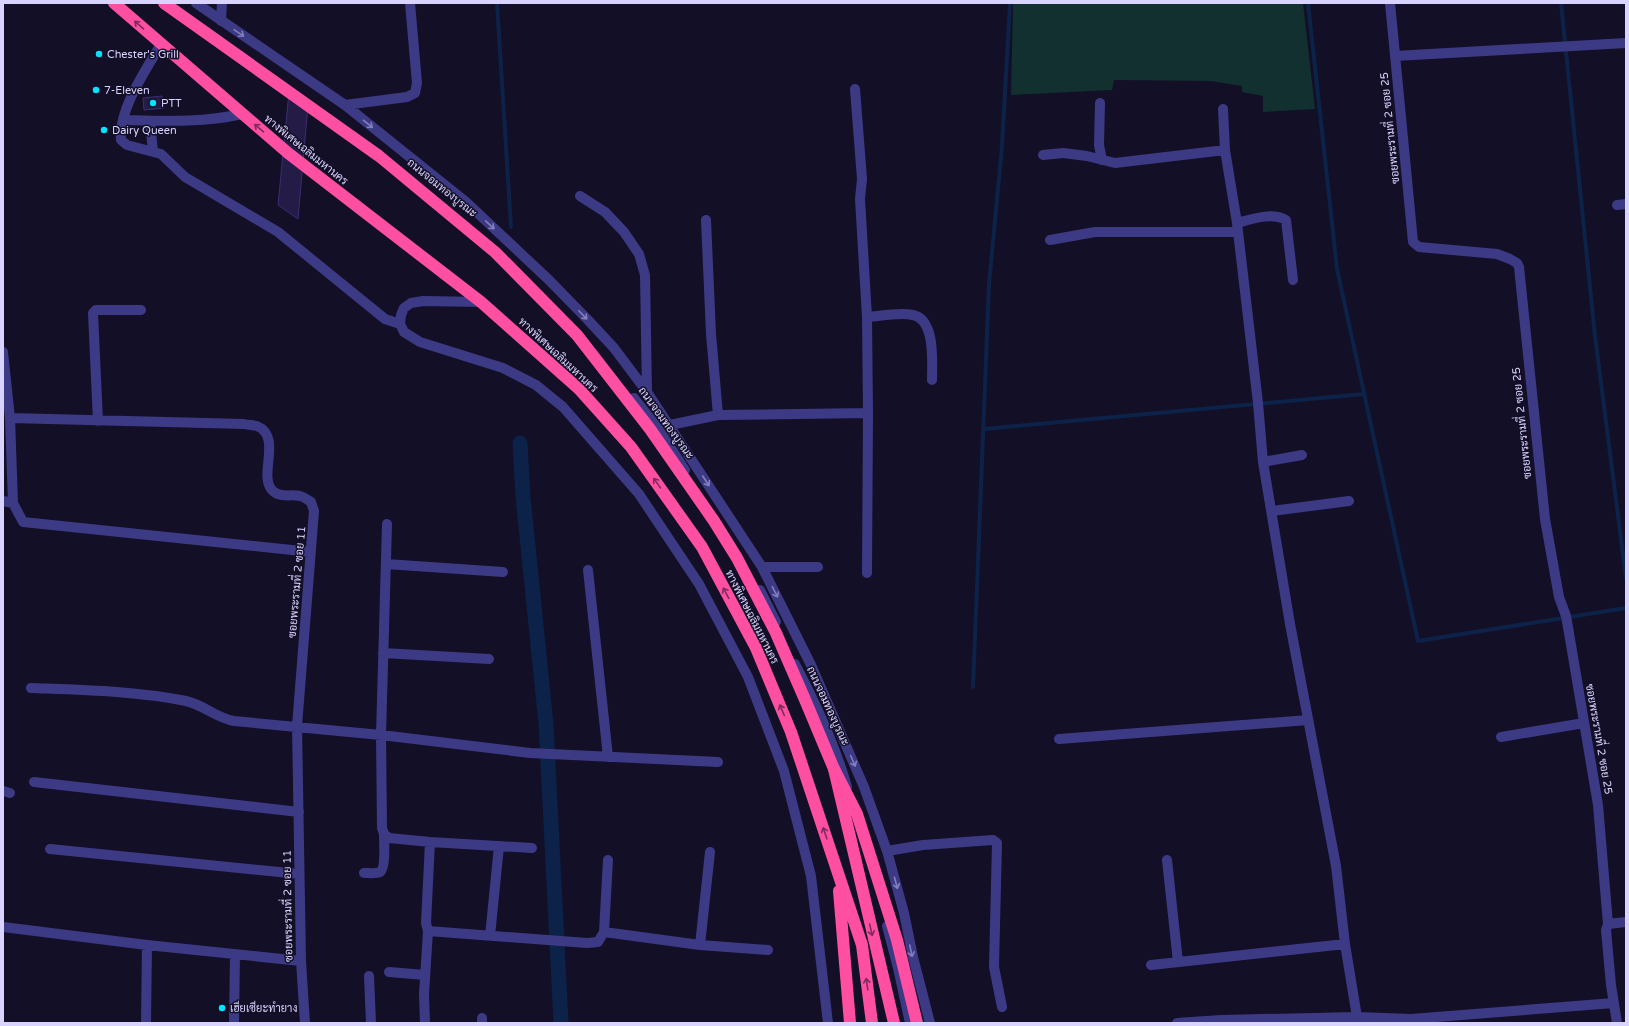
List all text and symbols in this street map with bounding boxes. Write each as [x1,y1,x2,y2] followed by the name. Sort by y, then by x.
[133,20,144,29] one-way arrow
[233,29,244,37] one-way arrow
[107,48,179,61] place label: Chester's Grill
[94,49,104,59] marker: Chester's Grill
[1373,71,1402,185] street label: ซอยพระรามที่ 2 ซอย 25
[104,84,150,97] place label: 7-Eleven
[91,85,101,95] marker: 7-Eleven
[161,97,182,110] place label: PTT
[148,98,158,108] marker: PTT
[262,112,350,188] street label: ทางพิเศษเฉลิมมหานคร
[363,119,374,128] one-way arrow
[253,123,264,132] one-way arrow
[112,124,177,137] place label: Dairy Queen
[99,125,109,135] marker: Dairy Queen
[404,156,480,221] street label: ถนนจอมทองบูรณะ
[485,220,495,229] one-way arrow
[578,310,588,320] one-way arrow
[516,315,600,395] street label: ทางพิเศษเฉลิมมหานคร
[1505,366,1534,480] street label: ซอยพระรามที่ 2 ซอย 25
[635,384,697,462] street label: ถนนจอมทองบูรณะ
[702,476,711,487] one-way arrow
[653,478,661,489] one-way arrow
[281,525,308,638] street label: ซอยพระรามที่ 2 ซอย 11
[723,568,781,666] street label: ทางพิเศษเฉลิมมหานคร
[771,586,779,598] one-way arrow
[722,587,730,599] one-way arrow
[803,664,852,748] street label: ถนนจอมทองบูรณะ
[1583,682,1620,795] street label: ซอยพระรามที่ 2 ซอย 25
[777,705,785,717] one-way arrow
[849,754,857,766] one-way arrow
[821,826,828,839] one-way arrow
[276,850,295,962] street label: ซอยพระรามที่ 2 ซอย 11
[892,877,900,890] one-way arrow
[868,923,876,936] one-way arrow
[908,944,916,957] one-way arrow
[863,978,871,991] one-way arrow
[230,1000,297,1015] place label: เฮียเซียะทำยาง
[217,1003,227,1013] marker: เฮียเซียะทำยาง

